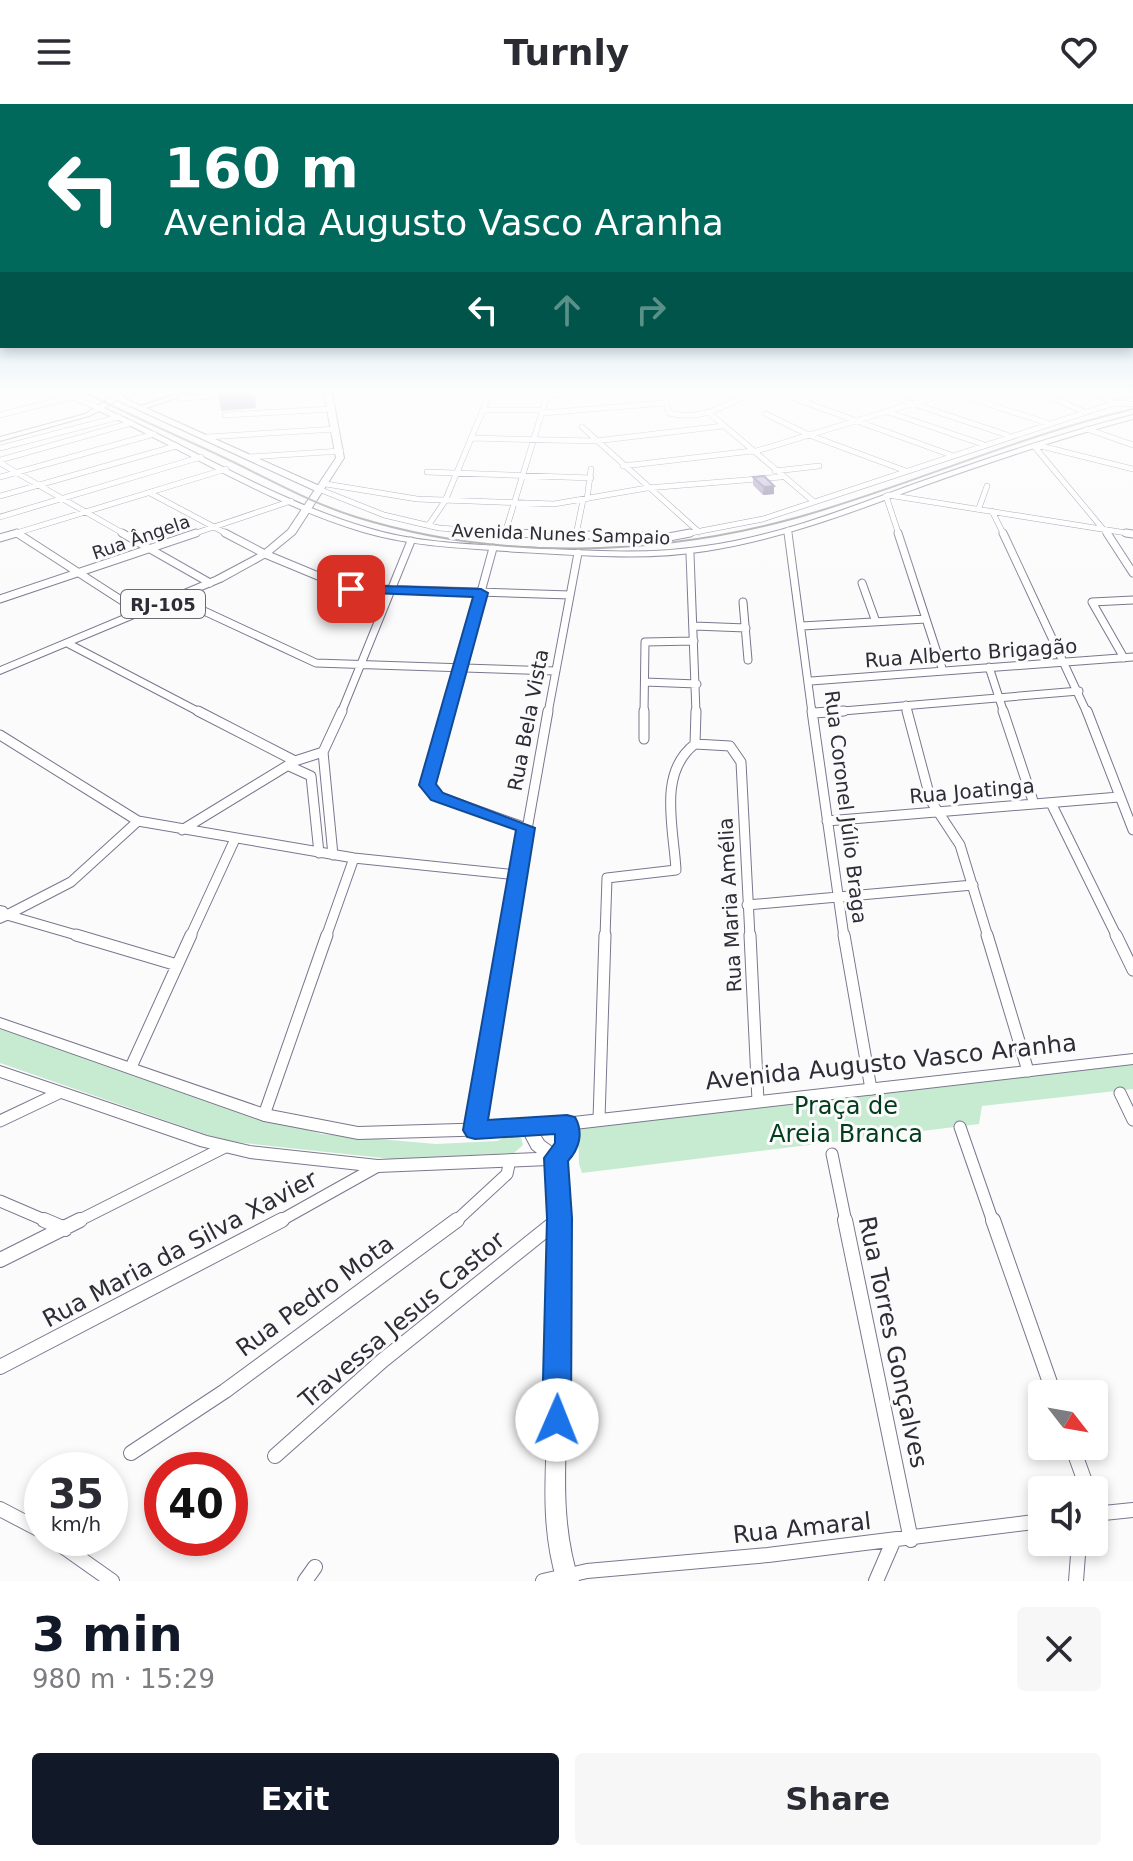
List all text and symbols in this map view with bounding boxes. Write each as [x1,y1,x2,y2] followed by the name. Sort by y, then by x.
[32,30,76,74] icon: menu
[1057,30,1101,74] icon: heart
[504,32,629,73] text: Turnly
[164,135,359,200] text: 160 m
[32,136,136,240] icon: left
[164,202,724,243] text: Avenida Augusto Vasco Aranha
[461,288,505,332] icon: left
[545,288,589,332] icon: ahead
[629,288,673,332] icon: right
[89,510,193,564] street label: Rua Ângela
[451,520,671,548] street label: Avenida Nunes Sampaio
[317,555,385,623] pin
[329,567,373,611] icon: arrive
[121,590,205,618] road number: RJ-105
[864,634,1078,672] street label: Rua Alberto Brigagão
[503,647,553,793] street label: Rua Bela Vista
[820,689,872,925] street label: Rua Coronel Júlio Braga
[908,774,1036,808] street label: Rua Joatinga
[713,817,747,993] street label: Rua Maria Amélia
[704,1029,1078,1095] street label: Avenida Augusto Vasco Aranha
[769,1092,923,1148] park label: Praça de Areia Branca
[38,1165,322,1333] street label: Rua Maria da Silva Xavier
[853,1214,933,1470] street label: Rua Torres Gonçalves
[293,1226,511,1415] street label: Travessa Jesus Castor
[231,1229,399,1363] street label: Rua Pedro Mota
[515,1378,599,1462] position arrow
[1028,1380,1108,1460] north arrow
[1028,1380,1108,1556] map controls
[144,1452,248,1556] speed limit sign: 40
[48,1471,104,1517] text: 35
[1028,1476,1108,1556] button: sound
[731,1507,873,1549] street label: Rua Amaral
[51,1512,101,1536] text: km/h
[32,1606,183,1662] text: 3 min
[1017,1607,1101,1691] button: close
[32,1664,215,1694] text: 980 m · 15:29
[32,1753,559,1845] button: Exit
[575,1753,1101,1845] button: Share

